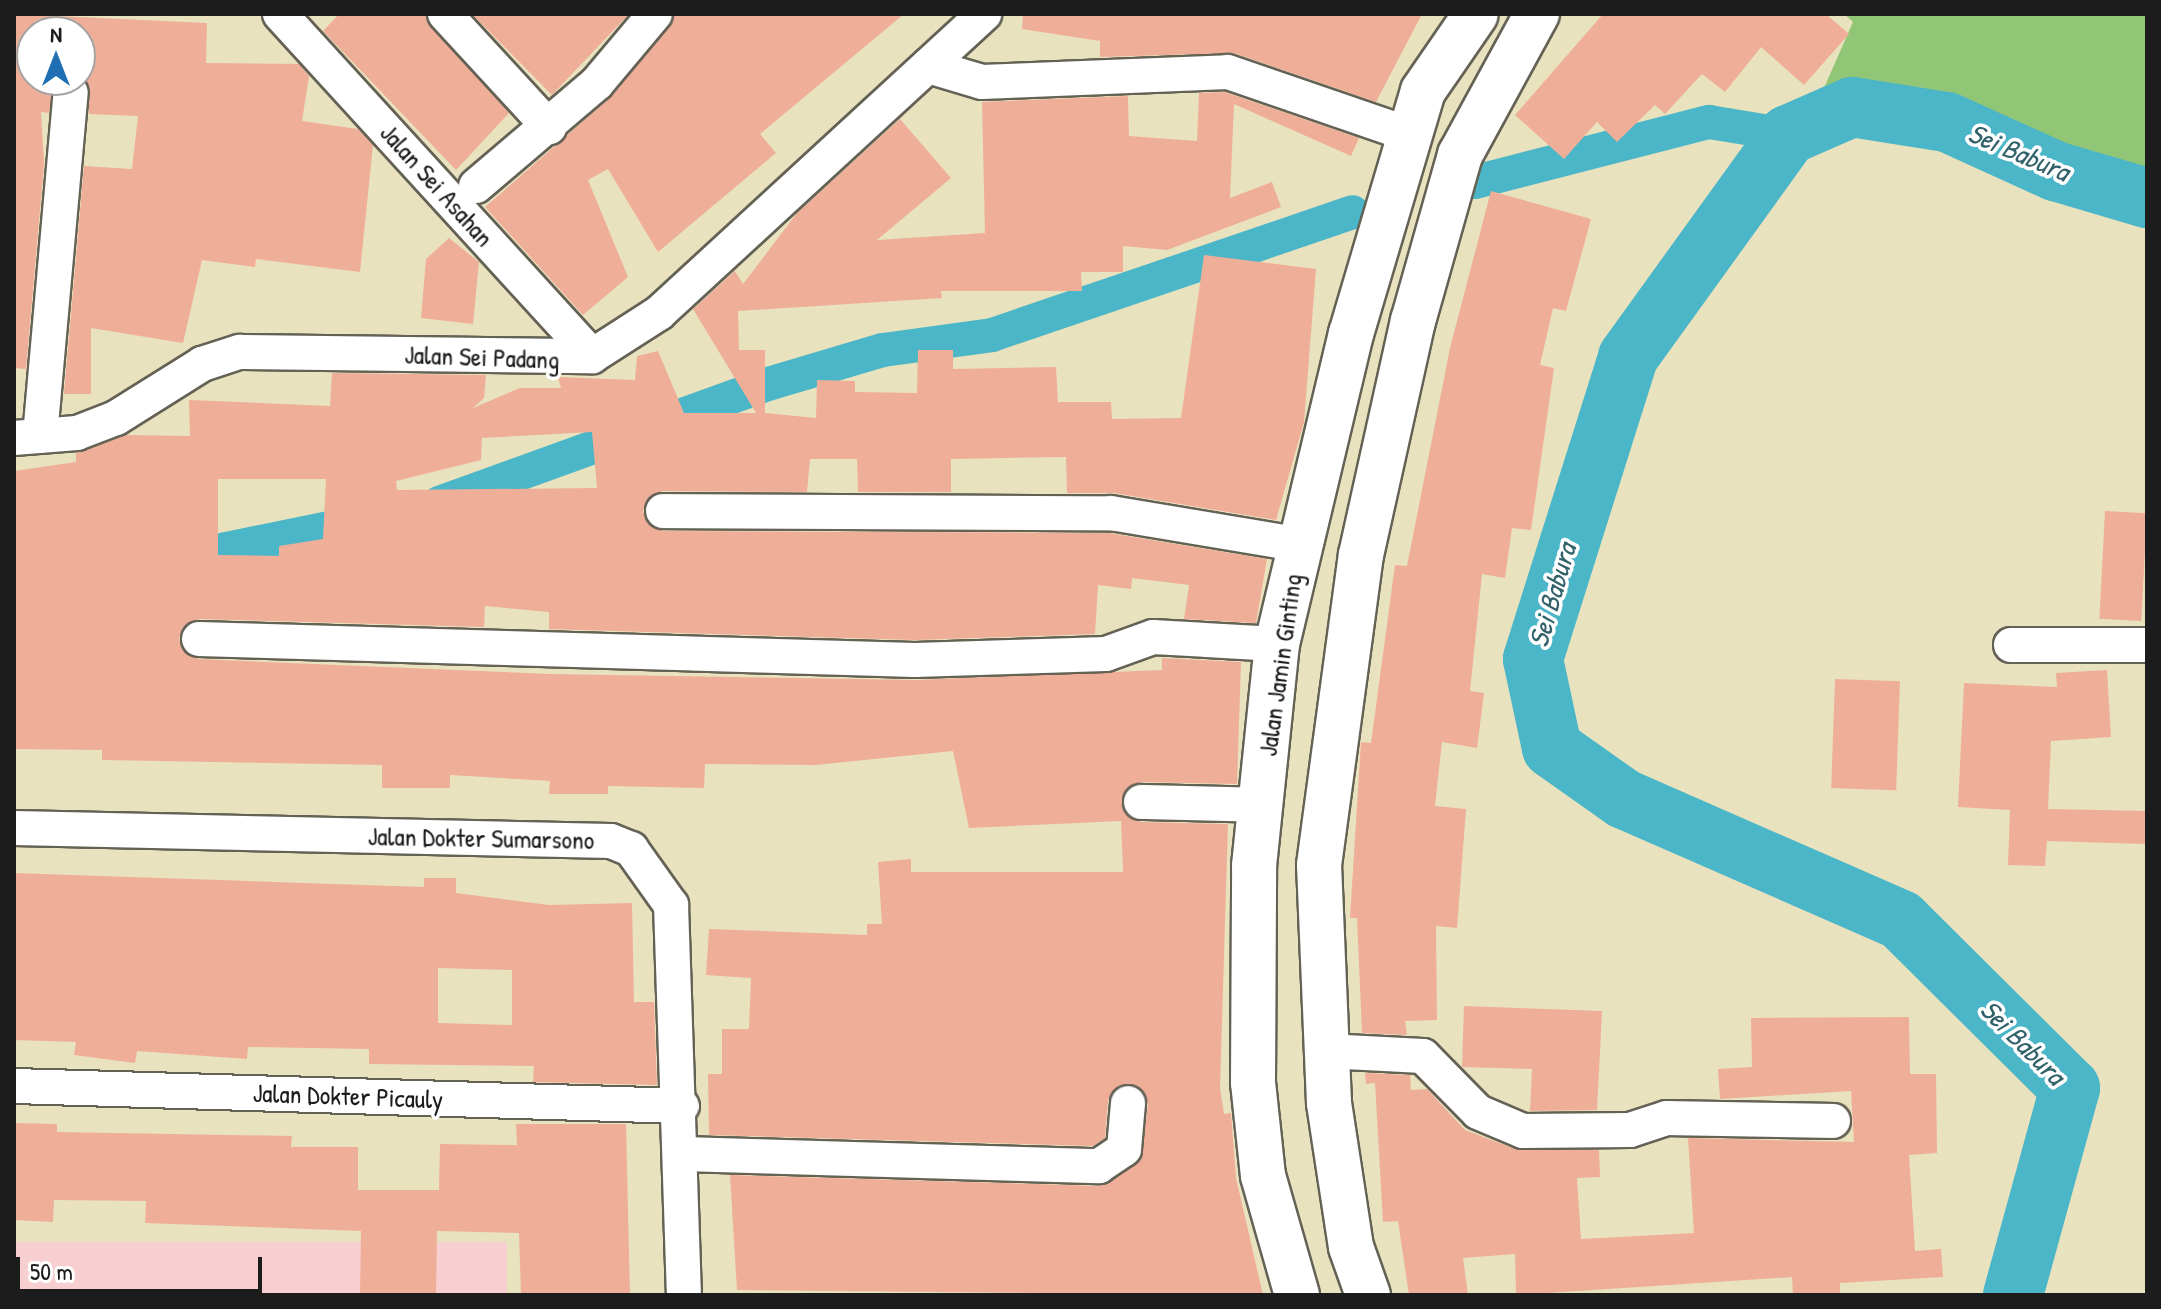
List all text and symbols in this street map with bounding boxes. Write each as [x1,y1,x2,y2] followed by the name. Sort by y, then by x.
[16,16,96,96] north arrow
[50,19,62,49] text: N
[1963,116,2075,188] water label: Sei Babura
[374,117,500,253] street label: Jalan Sei Asahan
[404,339,560,375] street label: Jalan Sei Padang
[1521,539,1583,651] water label: Sei Babura
[1252,572,1308,758] street label: Jalan Jamin Ginting
[368,820,594,856] street label: Jalan Dokter Sumarsono
[1974,993,2072,1091] water label: Sei Babura
[252,1077,444,1115] street label: Jalan Dokter Picauly
[20,1241,266,1291] scale bar
[30,1255,73,1287] text: 50 m

